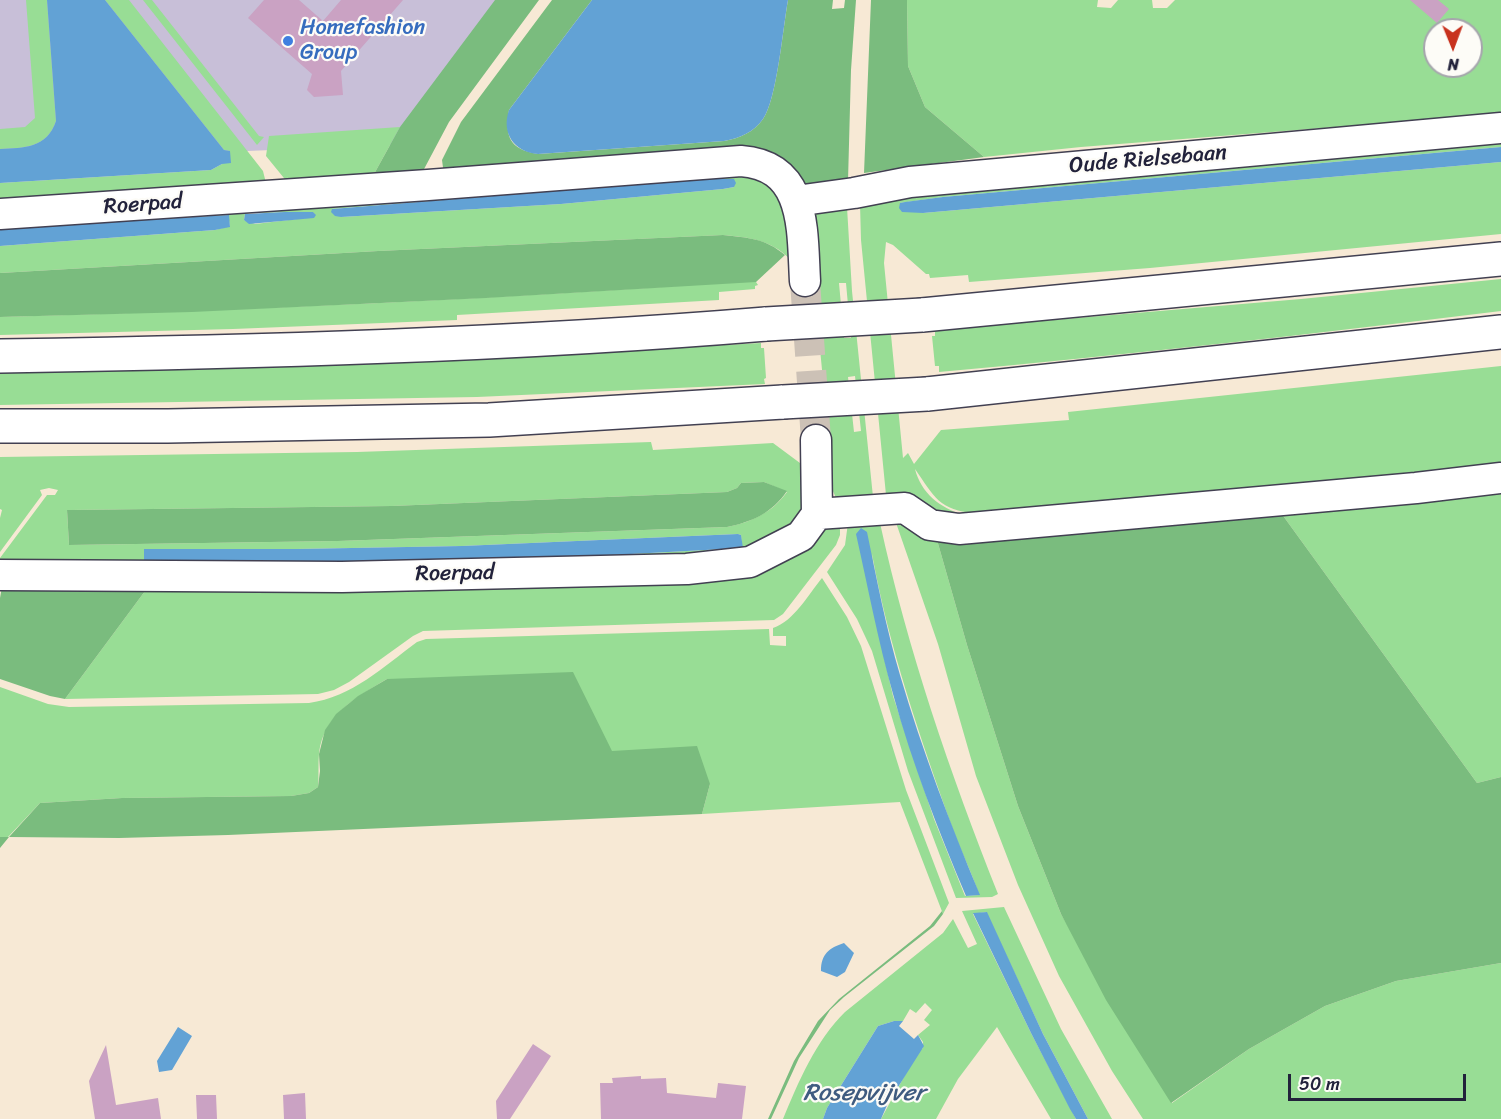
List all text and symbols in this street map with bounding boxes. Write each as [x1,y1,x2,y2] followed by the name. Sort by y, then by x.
[300,15,425,66] place label: Homefashion Group
[1423,18,1483,78] north arrow
[281,34,295,48] marker: Homefashion Group
[1447,50,1459,79] text: N
[1068,140,1228,180] street label: Oude Rielsebaan
[103,189,183,221] street label: Roerpad
[415,560,495,588] street label: Roerpad
[1291,1062,1470,1100] scale bar
[1299,1068,1340,1100] text: 50 m
[803,1080,925,1108] water label: Rosepvijver

